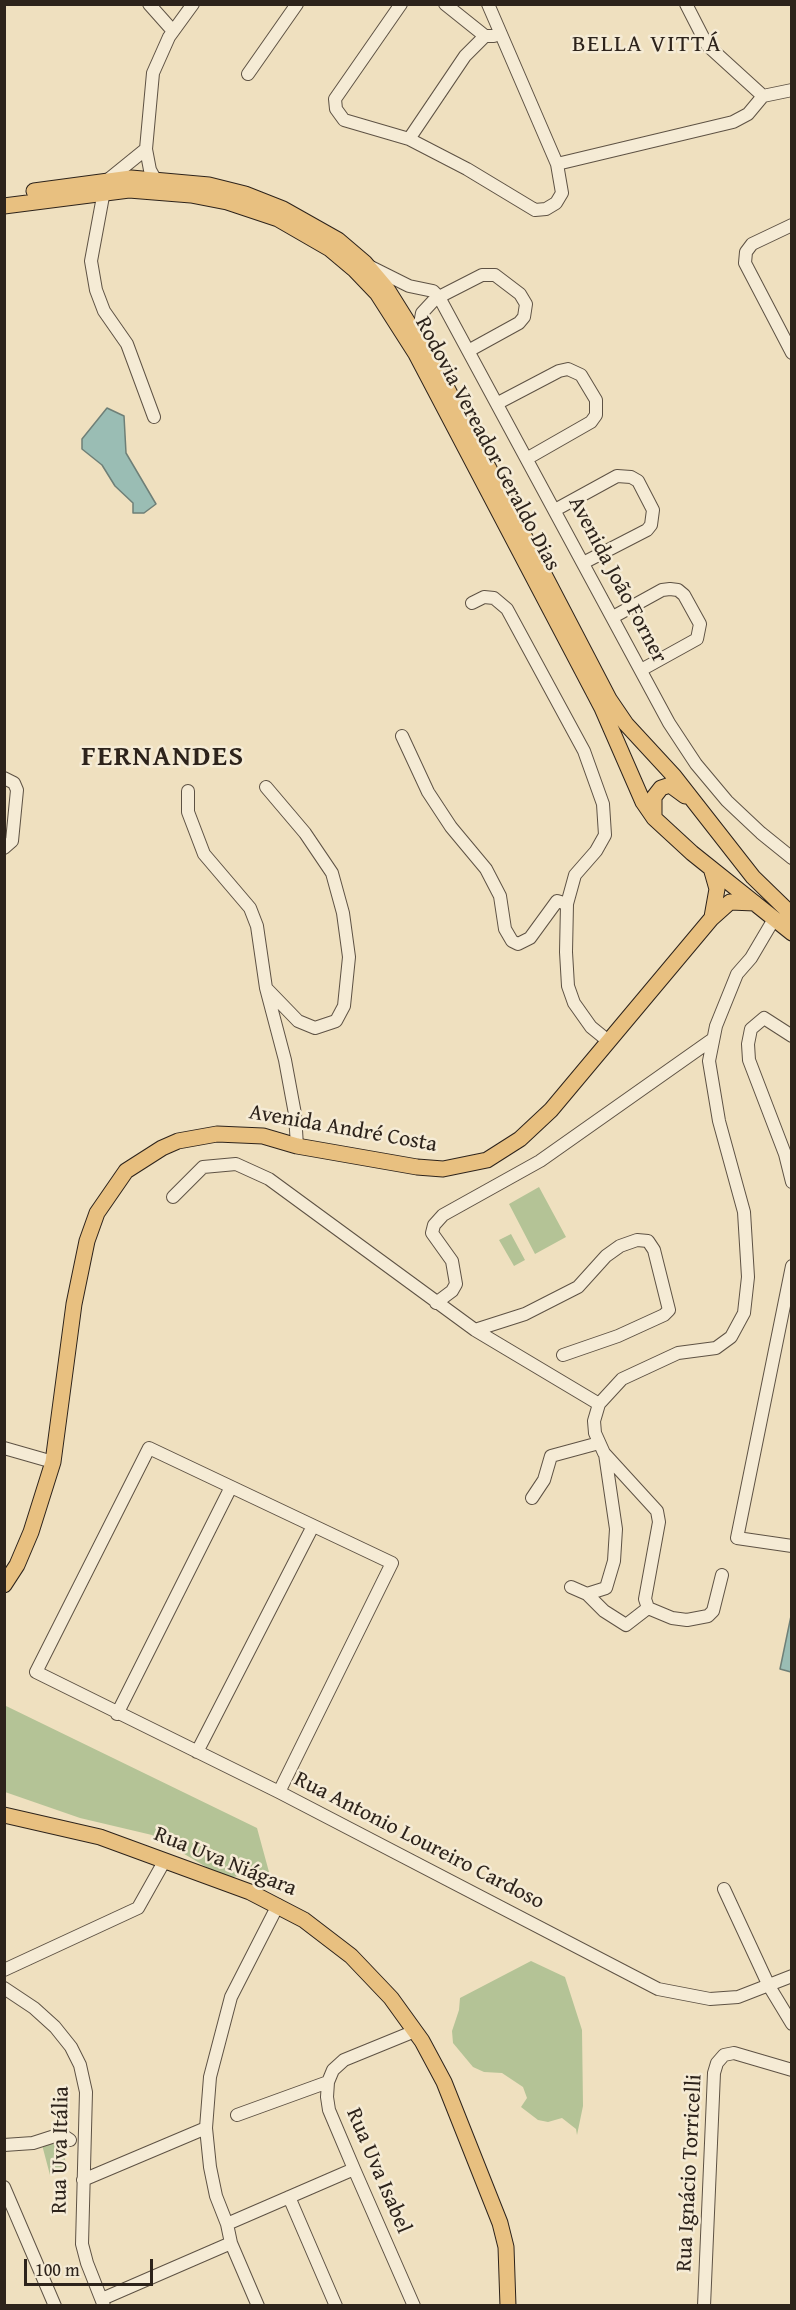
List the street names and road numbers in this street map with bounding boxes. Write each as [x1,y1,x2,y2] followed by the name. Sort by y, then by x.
[409,313,565,575] street label: Rodovia Vereador Geraldo Dias
[562,492,672,668] street label: Avenida João Forner
[247,1099,439,1159] street label: Avenida André Costa
[290,1766,548,1916] street label: Rua Antonio Loureiro Cardoso
[150,1821,300,1903] street label: Rua Uva Niágara
[672,2073,708,2273] street label: Rua Ignácio Torricelli
[47,2086,75,2214] street label: Rua Uva Itália
[340,2104,416,2238] street label: Rua Uva Isabel

